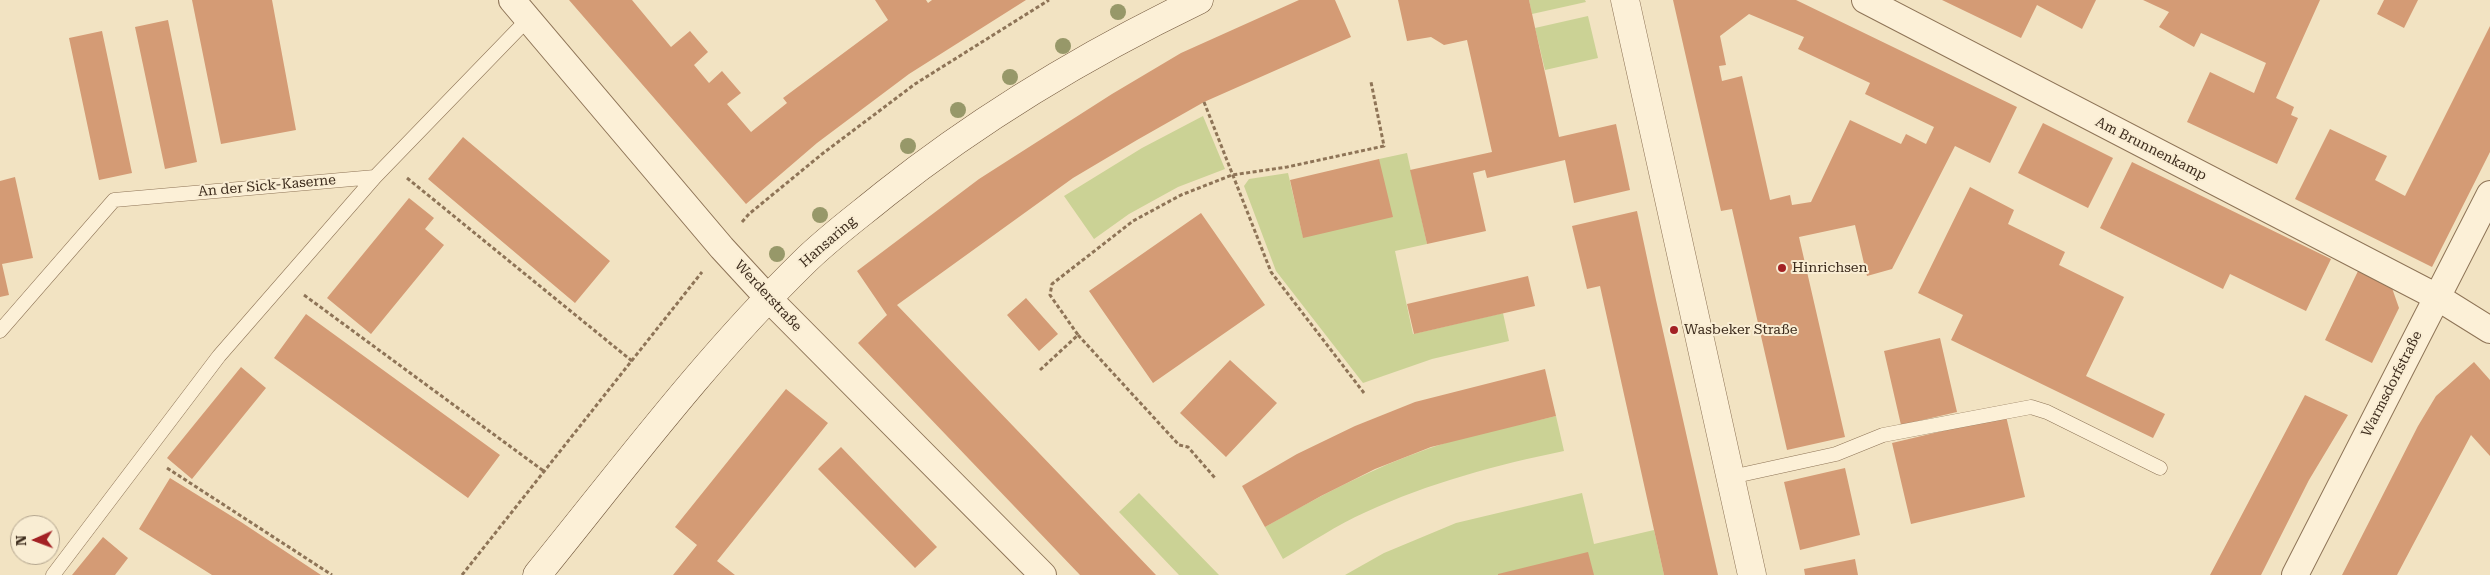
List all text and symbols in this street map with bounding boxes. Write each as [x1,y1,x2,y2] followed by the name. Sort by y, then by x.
[2093,114,2209,184] street label: Am Brunnenkamp
[198,172,336,200] street label: An der Sick-Kaserne
[796,213,860,271] street label: Hansaring
[731,257,805,335] street label: Werderstraße
[1792,260,1868,276] place label: Hinrichsen
[1776,262,1788,274] marker: Hinrichsen
[1684,322,1797,338] place label: Wasbeker Straße
[1668,324,1680,336] marker: Wasbeker Straße
[2358,328,2426,440] street label: Warmsdorfstraße
[10,515,60,565] north arrow
[13,535,29,546] text: N

